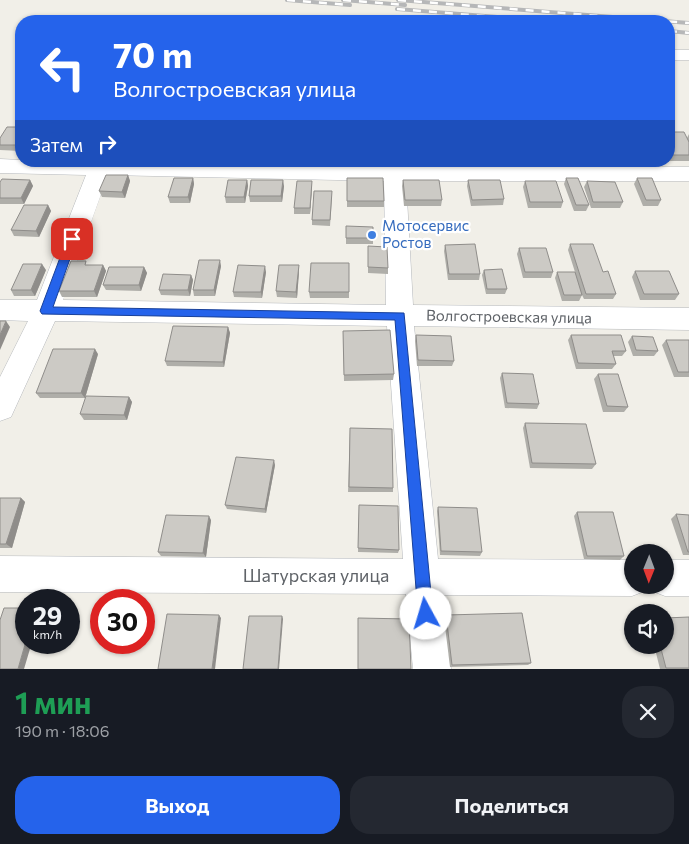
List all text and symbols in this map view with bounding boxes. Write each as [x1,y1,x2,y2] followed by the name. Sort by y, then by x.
[113,32,193,75] text: 70 m
[30,35,95,100] icon: left
[113,75,356,102] text: Волгостроевская улица
[93,130,121,158] icon: right
[30,133,83,156] text: Затем
[382,216,469,251] place label: Мотосервис Ростов
[51,218,93,260] pin
[58,225,86,253] icon: arrive
[366,229,378,241] marker: Мотосервис Ростов
[426,306,592,326] street label: Волгостроевская улица
[624,544,674,594] north arrow
[624,544,674,654] map controls
[243,564,389,586] street label: Шатурская улица
[399,587,451,639] position arrow
[90,589,155,654] speed limit sign: 30
[33,600,62,630] text: 29
[624,604,674,654] button: sound
[33,627,62,641] text: km/h
[15,683,91,720] text: 1 мин
[622,686,674,738] button: close
[15,721,109,740] text: 190 m · 18:06
[15,776,340,834] button: Выход
[350,776,674,834] button: Поделиться

